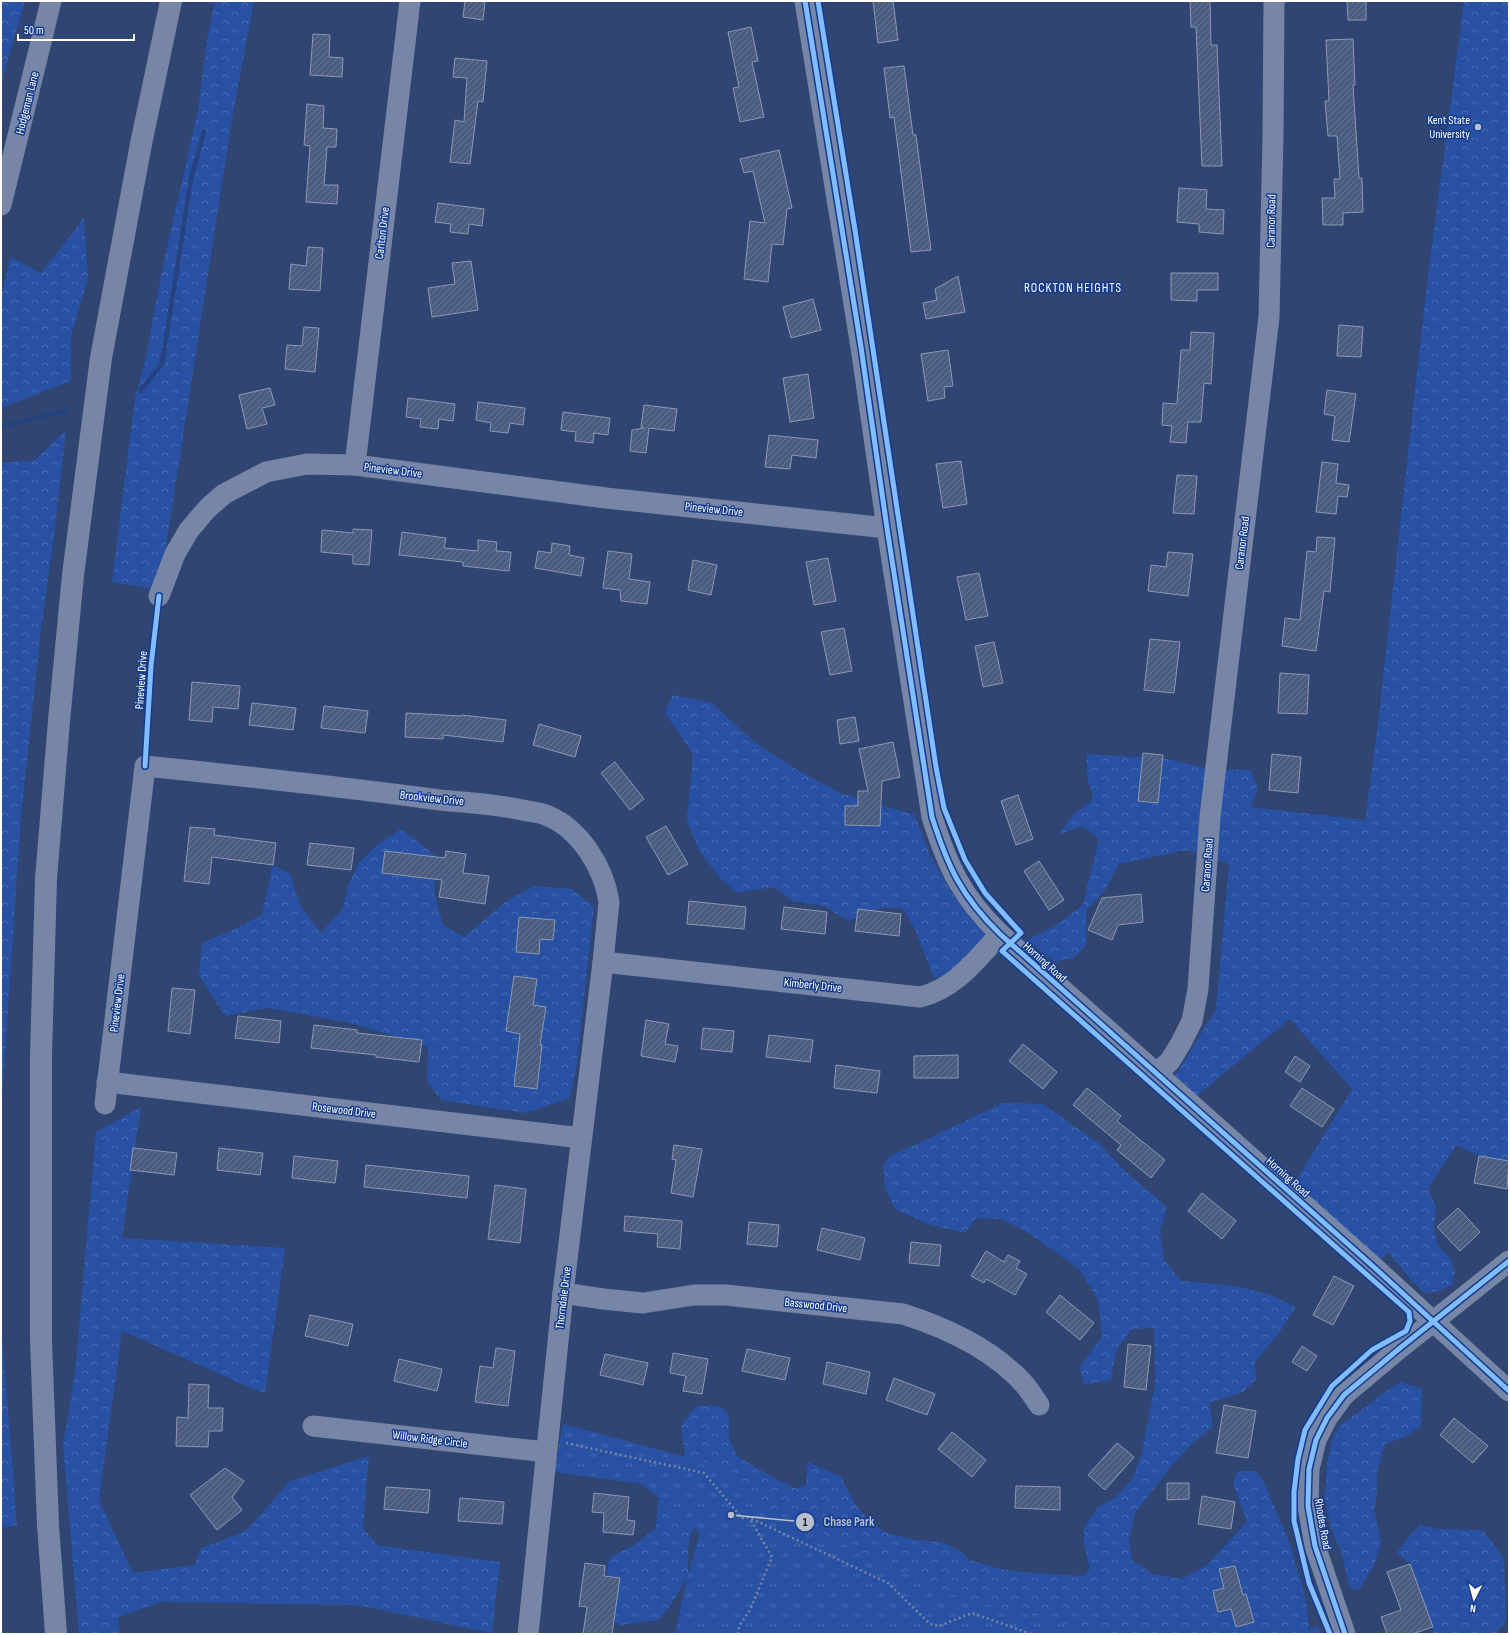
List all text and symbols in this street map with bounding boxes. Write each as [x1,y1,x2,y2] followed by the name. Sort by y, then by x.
[18,16,134,42] scale bar
[24,23,44,38] text: 50 m
[12,70,43,136] street label: Hodgeman Lane
[1427,113,1470,142] place label: Kent State University
[1473,122,1483,132] marker: Kent State University
[1264,194,1279,248] street label: Caranor Road
[372,206,393,260] street label: Carlton Drive
[1024,280,1122,296] district label: ROCKTON HEIGHTS
[363,459,423,482] street label: Pineview Drive
[684,499,744,520] street label: Pineview Drive
[1232,516,1253,571] street label: Caranor Road
[132,650,151,710] street label: Pineview Drive
[399,788,465,809] street label: Brookview Drive
[1198,838,1217,892] street label: Caranor Road
[1020,939,1070,986] street label: Horning Road
[106,973,129,1033] street label: Pineview Drive
[783,975,843,996] street label: Kimberly Drive
[311,1099,377,1122] street label: Rosewood Drive
[1263,1154,1313,1201] street label: Horning Road
[552,1266,575,1330] street label: Thorndale Drive
[784,1295,848,1316] street label: Basswood Drive
[392,1427,468,1452] street label: Willow Ridge Circle
[1311,1497,1334,1551] street label: Rhodes Road
[795,1509,882,1534] callout: Chase Park
[824,1514,875,1530] text: Chase Park
[803,1515,808,1530] text: 1
[1454,1579,1494,1619] north arrow
[1469,1602,1477,1615] text: N

